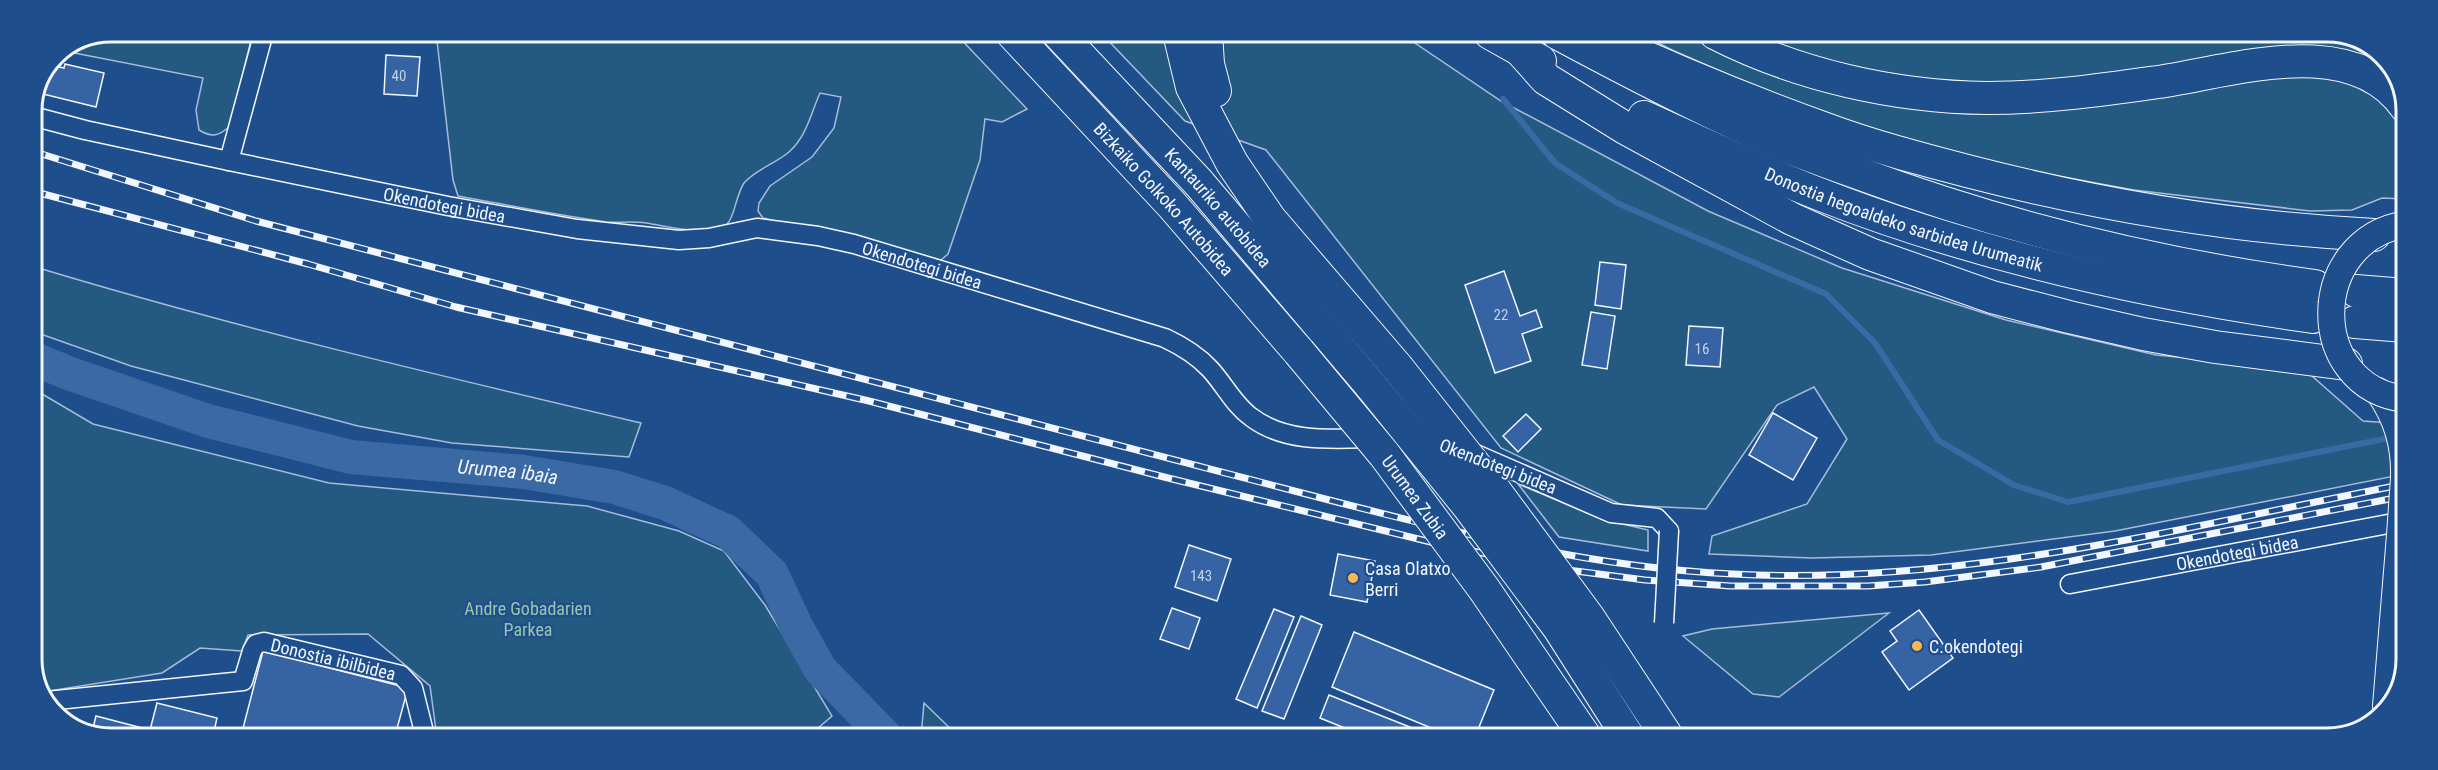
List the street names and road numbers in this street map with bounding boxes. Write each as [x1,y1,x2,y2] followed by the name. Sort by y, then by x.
[1090,118,1238,280] street label: Bizkaiko Golkoko Autobidea
[1161,143,1276,271] street label: Kantauriko autobidea
[1762,162,2045,275] street label: Donostia hegoaldeko sarbidea Urumeatik
[382,183,507,227] street label: Okendotegi bidea
[860,237,984,293] street label: Okendotegi bidea
[1436,434,1560,498] street label: Okendotegi bidea
[1378,451,1453,543] street label: Urumea Zubia
[2174,531,2300,574] street label: Okendotegi bidea
[269,634,398,684] street label: Donostia ibilbidea

